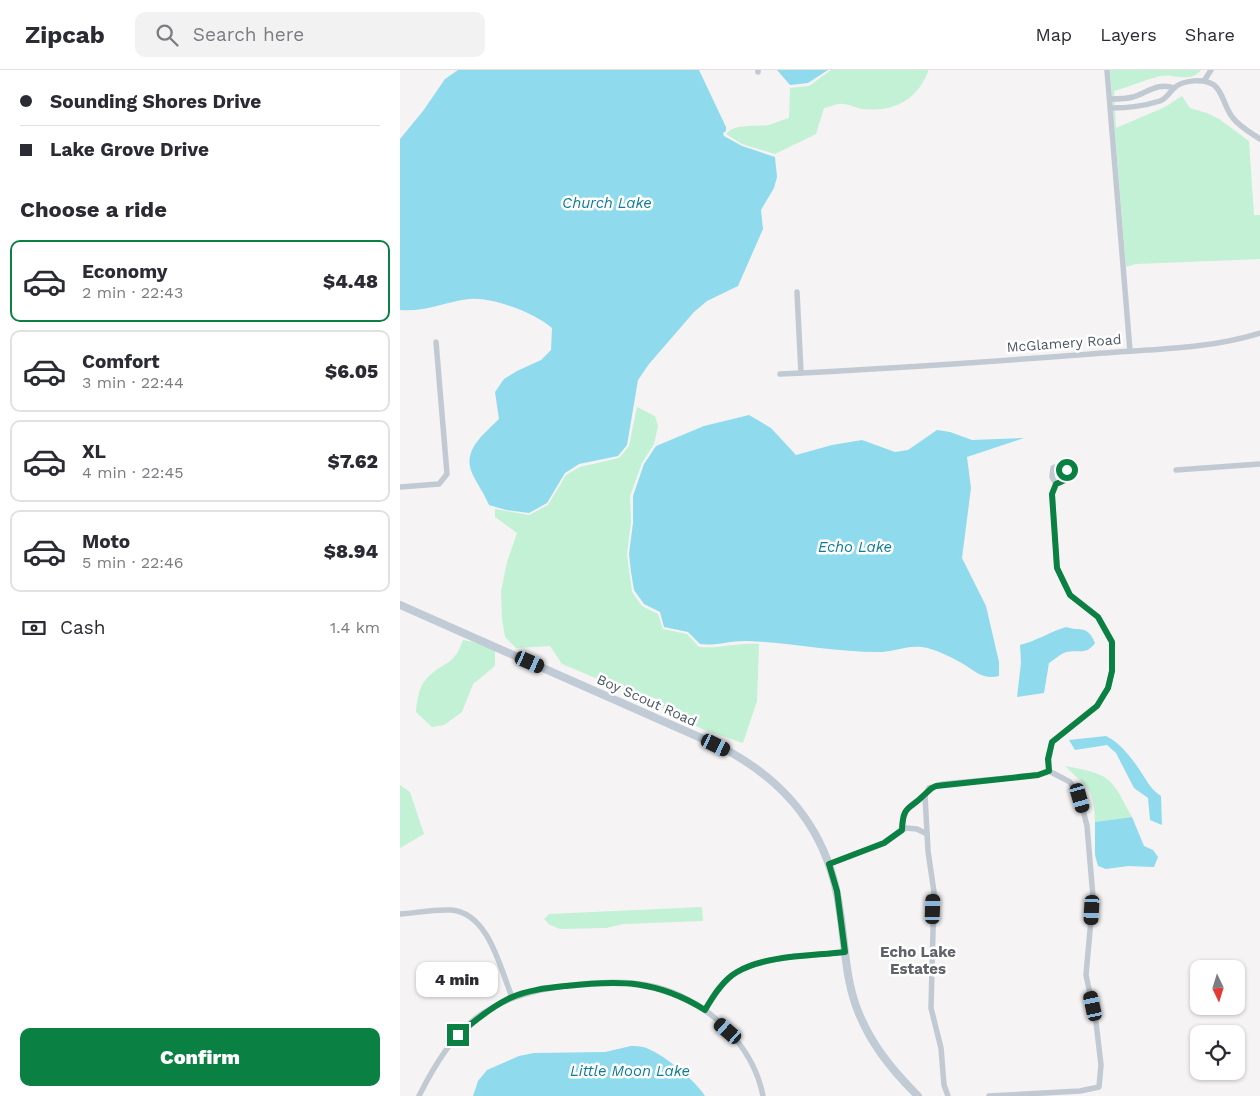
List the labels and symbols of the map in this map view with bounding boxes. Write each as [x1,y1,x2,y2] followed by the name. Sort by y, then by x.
[562,194,652,212] water label: Church Lake
[1006,331,1122,355] street label: McGlamery Road
[1056,459,1078,481] route start
[818,538,892,556] water label: Echo Lake
[513,649,546,675] car
[595,671,699,729] street label: Boy Scout Road
[699,732,732,758] car
[1068,782,1091,814] car
[924,894,941,924] car
[1083,895,1100,925] car
[880,943,956,978] district label: Echo Lake Estates
[1190,960,1245,1015] north arrow
[417,962,499,998] callout: 4 min
[1082,990,1103,1022] car
[711,1015,744,1047] car
[447,1024,469,1046] route end
[570,1062,690,1080] water label: Little Moon Lake

